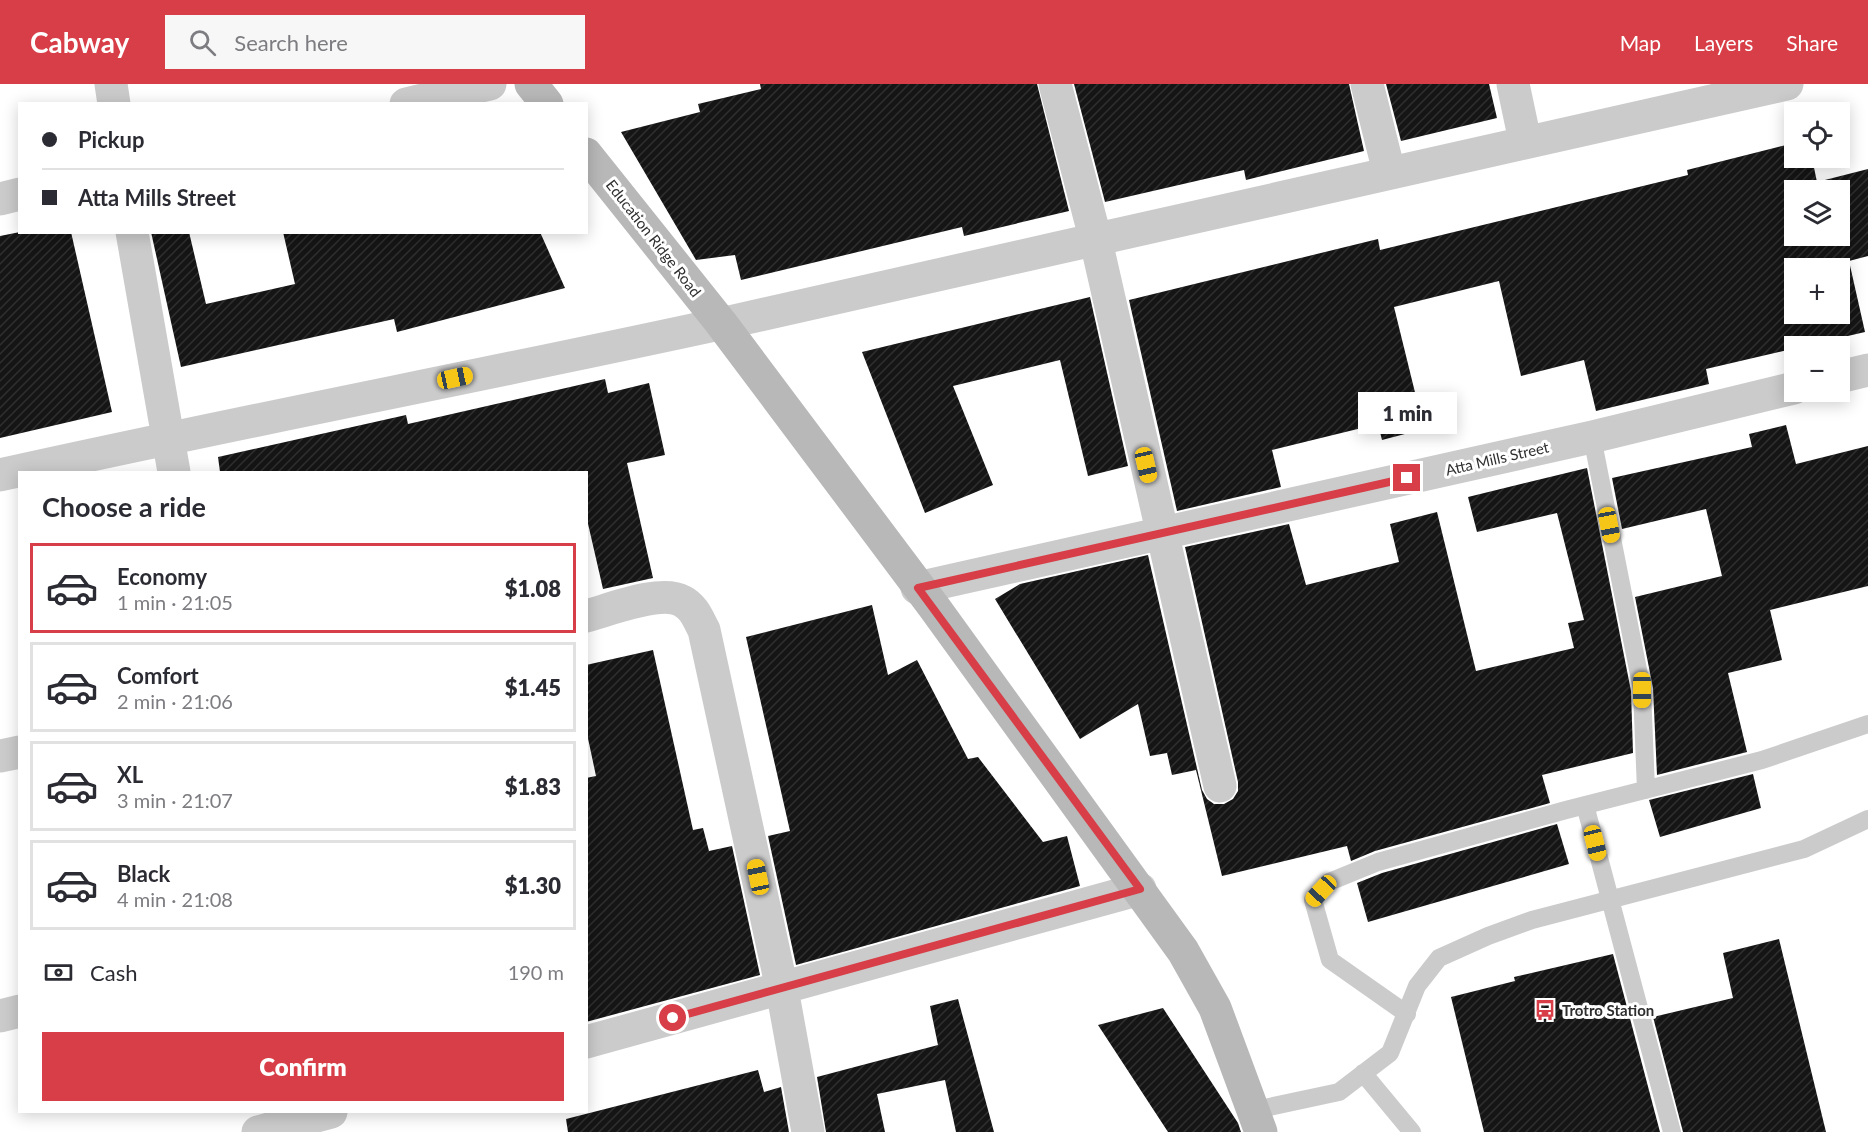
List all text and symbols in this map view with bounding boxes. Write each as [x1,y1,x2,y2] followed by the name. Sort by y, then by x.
[165,15,585,69] search box
[30,25,129,59] text: Cabway
[186,26,219,59] icon: search
[234,29,348,56] text: Search here
[1620,30,1661,55] text: Map
[1694,30,1753,55] text: Layers
[1786,30,1838,55] text: Share
[1784,102,1850,402] map controls
[1784,102,1850,168] button: locate
[78,126,144,153] text: Pickup
[603,176,705,300] street label: Education Ridge Road
[1784,180,1850,246] button: layers
[78,184,236,211] text: Atta Mills Street
[1784,258,1850,324] button: +
[1784,336,1850,402] button: −
[436,365,474,391] car
[1358,391,1456,433] callout: 1 min
[1383,401,1432,425] text: 1 min
[1444,437,1551,479] street label: Atta Mills Street
[1133,445,1159,485] car
[1393,464,1420,491] route end
[42,490,206,523] text: Choose a ride
[1597,506,1621,544] car
[45,561,99,615] icon: car
[117,563,207,590] text: Economy
[505,575,561,602] text: $1.08
[117,590,233,614] text: 1 min · 21:05
[45,660,99,714] icon: car
[117,662,199,689] text: Comfort
[1633,672,1651,708] car
[505,674,561,701] text: $1.45
[117,689,233,713] text: 2 min · 21:06
[45,759,99,813] icon: car
[117,761,143,788] text: XL
[505,773,561,800] text: $1.83
[117,788,233,812] text: 3 min · 21:07
[1582,823,1608,863] car
[45,858,99,912] icon: car
[745,858,771,896] car
[117,860,170,887] text: Black
[505,872,561,899] text: $1.30
[1302,872,1340,910] car
[117,887,233,911] text: 4 min · 21:08
[42,956,75,989] icon: cash
[90,959,137,986] text: Cash
[508,960,564,984] text: 190 m
[1533,998,1557,1022] bus stop icon: Trotro Station
[1562,1001,1654,1019] place label: Trotro Station
[659,1004,686,1031] route start
[42,1032,564,1101] button: Confirm

